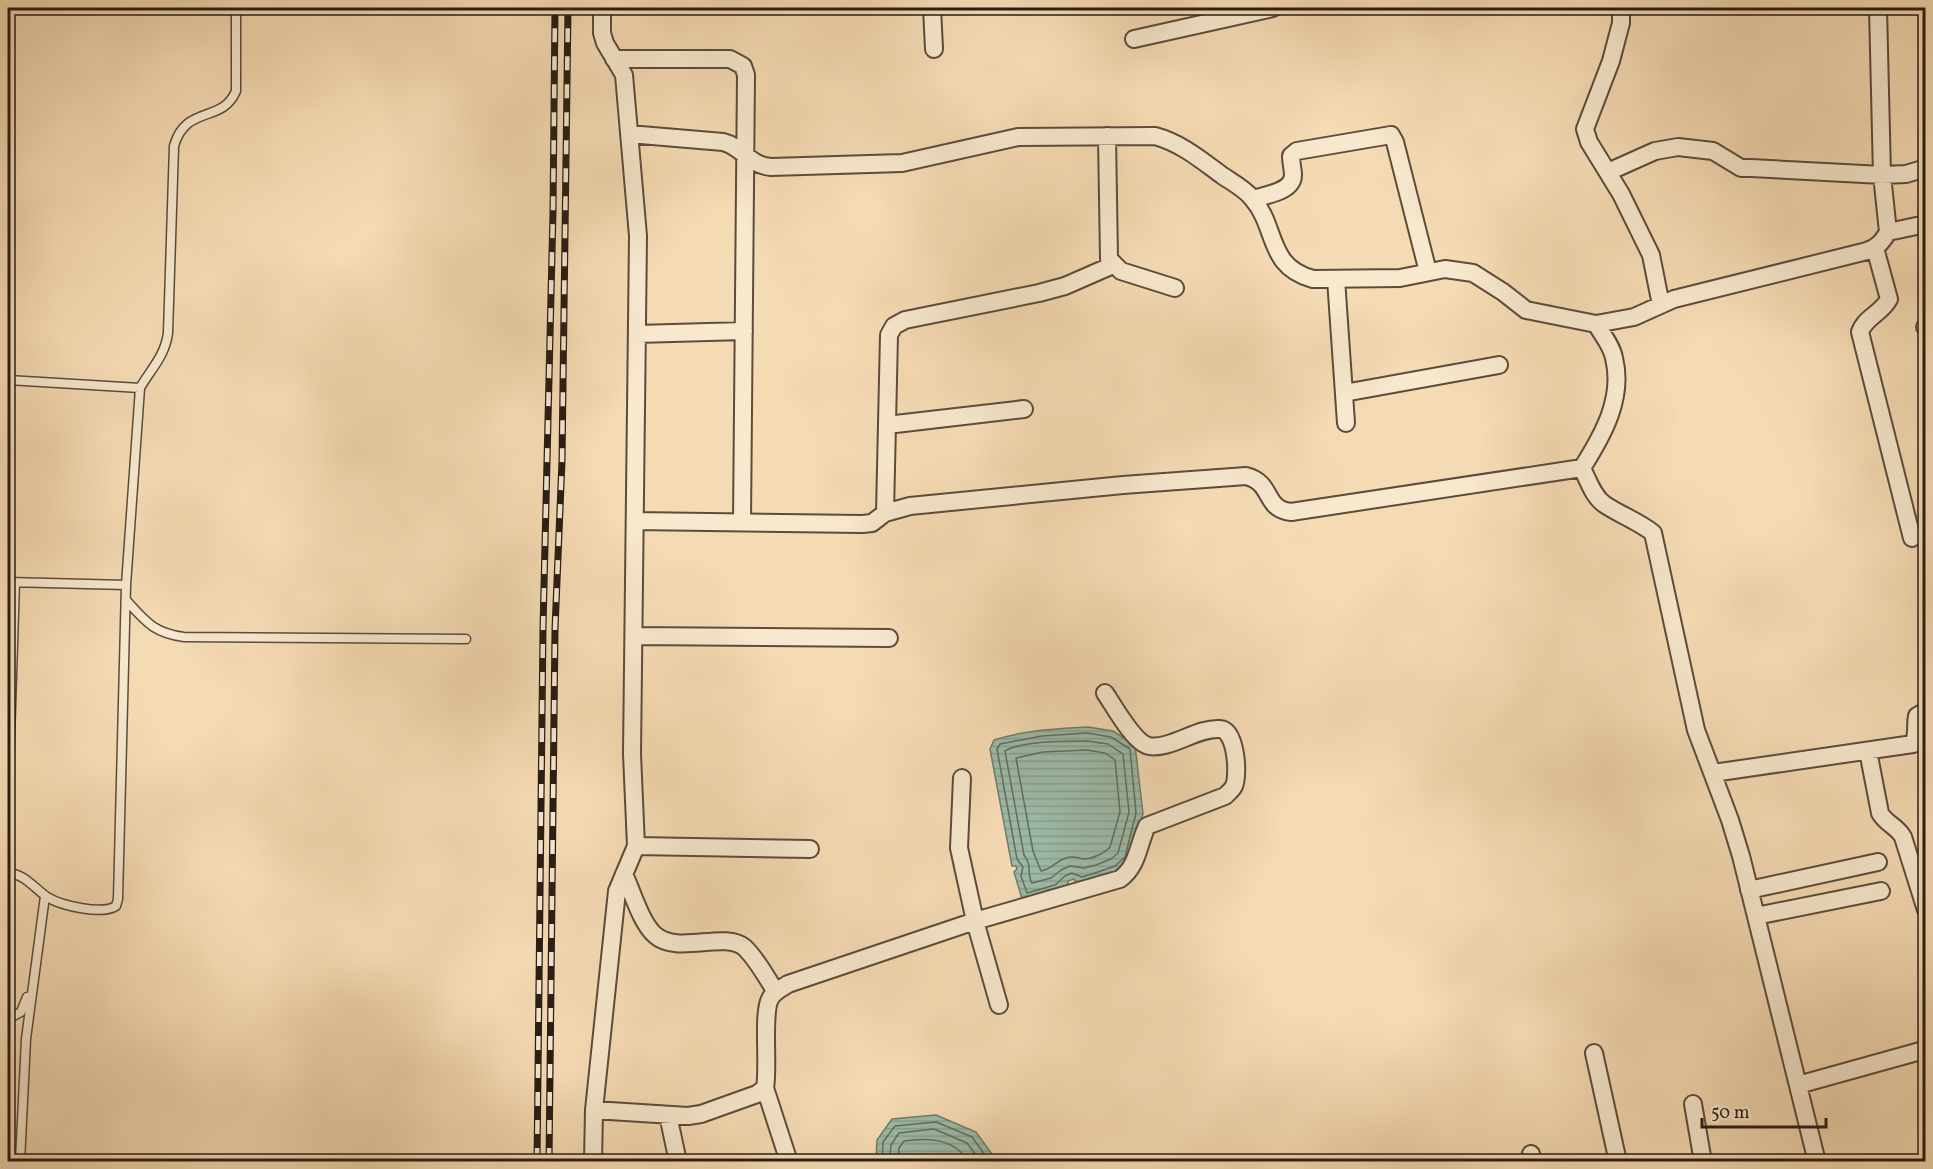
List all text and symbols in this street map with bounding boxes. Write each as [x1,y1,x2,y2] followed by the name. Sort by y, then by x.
[1702,1091,1826,1129] scale bar
[1711,1101,1750,1126] text: 50 m

